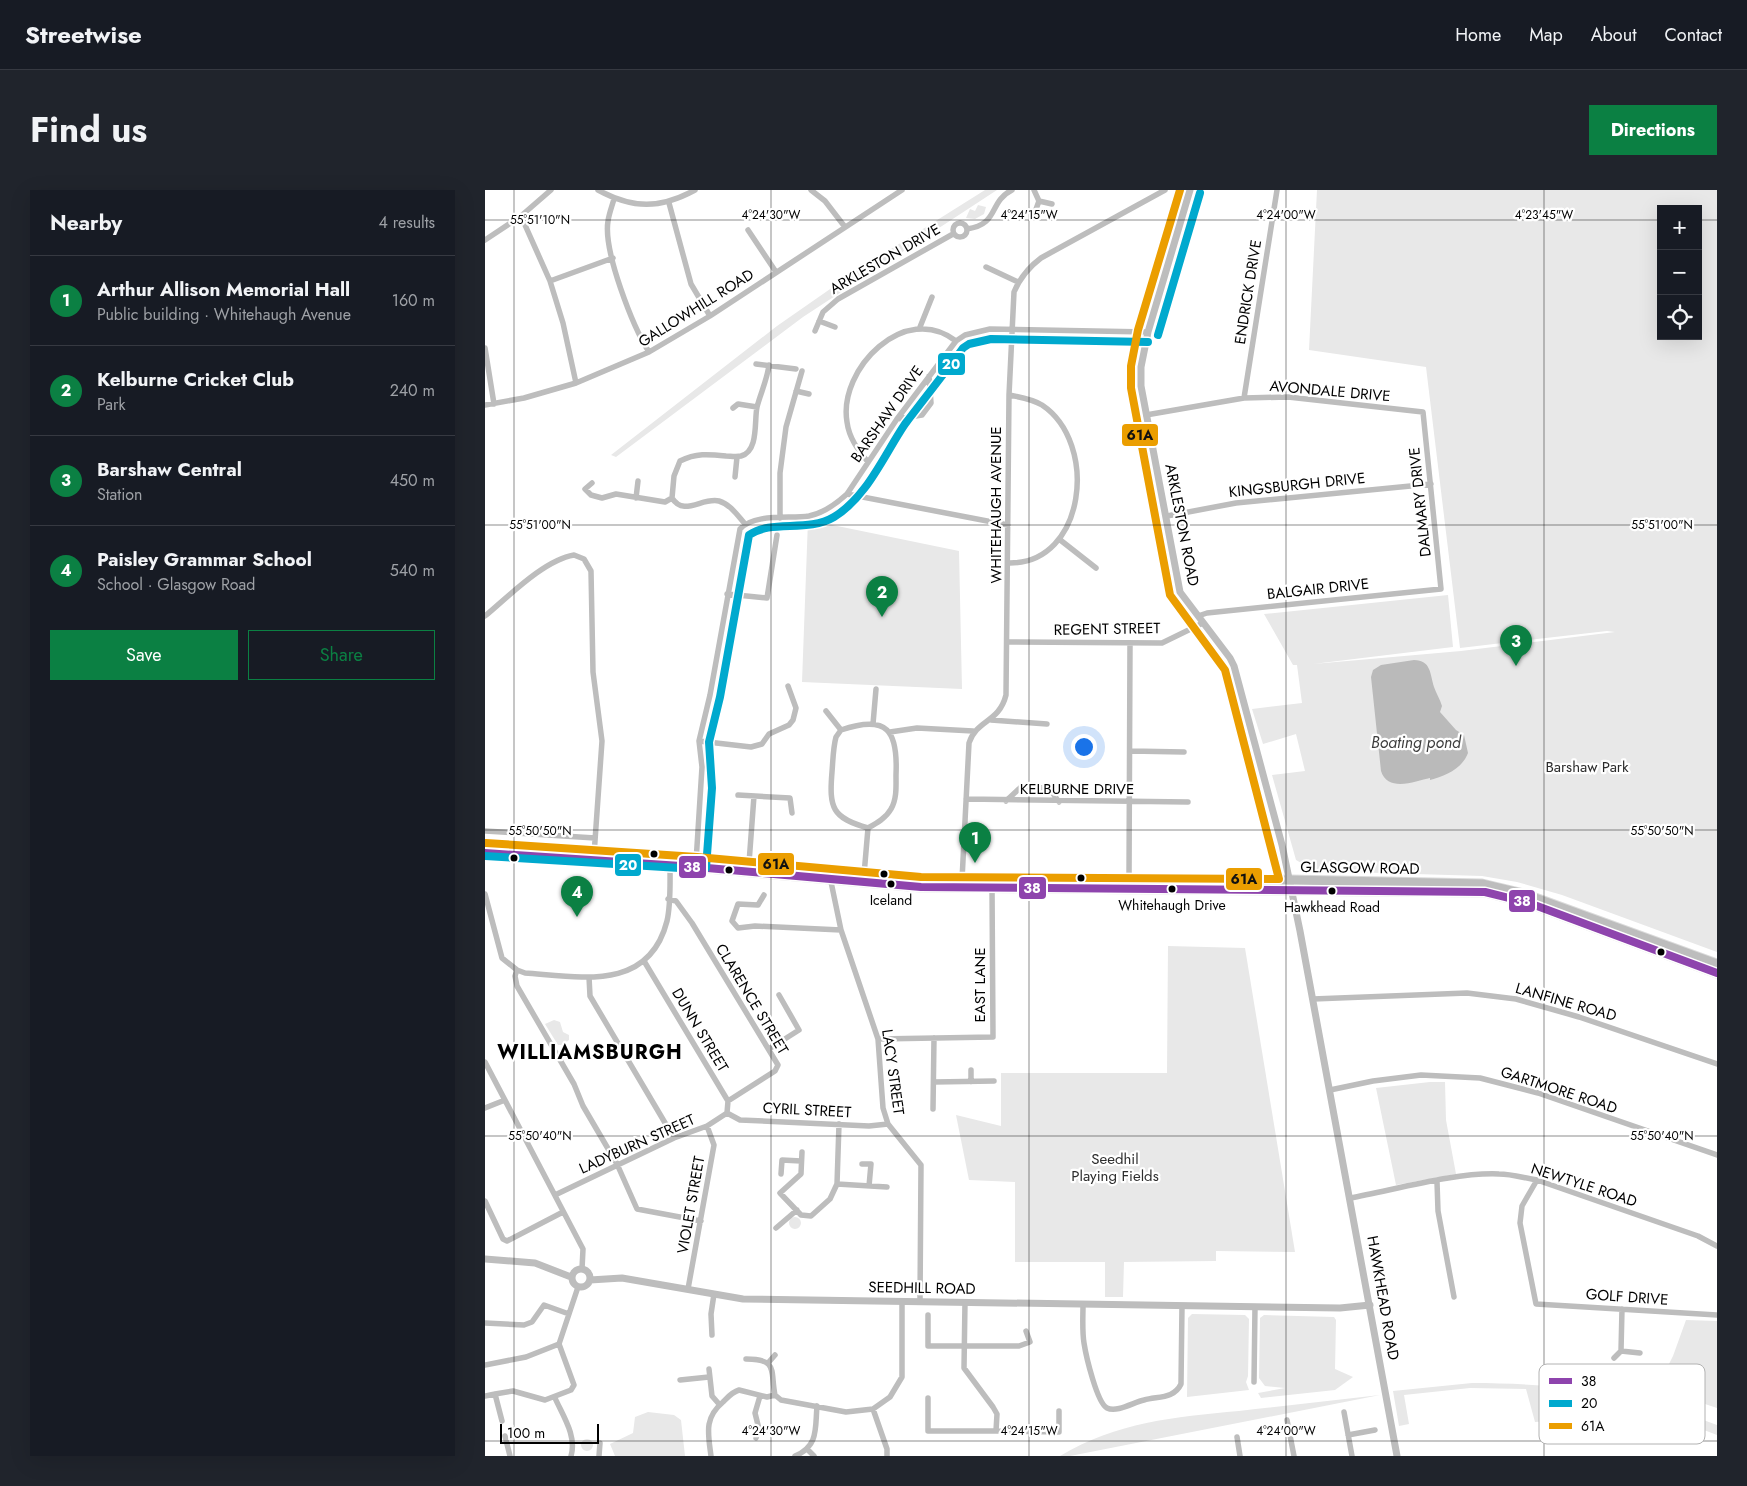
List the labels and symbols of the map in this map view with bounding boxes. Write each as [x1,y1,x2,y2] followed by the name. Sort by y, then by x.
[742,206,801,224] text: 4°24'30"W
[1000,206,1058,224] text: 4°24'15"W
[1256,206,1316,224] text: 4°24'00"W
[1515,206,1573,224] text: 4°23'45"W
[510,211,570,229] text: 55°51'10"N
[826,218,944,300] street label: ARKLESTON DRIVE
[1229,238,1267,346] street label: ENDRICK DRIVE
[634,264,758,352] street label: GALLOWHILL ROAD
[937,352,966,376] line badge: 20
[942,354,960,374] text: 20
[845,361,929,467] street label: BARSHAW DRIVE
[1269,375,1391,407] street label: AVONDALE DRIVE
[1121,423,1159,447] line badge: 61A
[1127,425,1154,445] text: 61A
[985,426,1007,584] street label: WHITEHAUGH AVENUE
[1403,446,1437,558] street label: DALMARY DRIVE
[1159,462,1205,588] street label: ARKLESTON ROAD
[1228,467,1366,503] street label: KINGSBURGH DRIVE
[509,516,571,534] text: 55°51'00"N
[1631,516,1693,534] text: 55°51'00"N
[1266,573,1370,605] street label: BALGAIR DRIVE
[866,576,898,617] pin: 2
[1053,617,1161,641] street label: REGENT STREET
[1500,625,1532,666] pin: 3
[1371,731,1462,754] water label: Boating pond
[1071,734,1097,760] your location
[1545,756,1629,778] park label: Barshaw Park
[1020,778,1134,800] street label: KELBURNE DRIVE
[508,822,572,840] text: 55°50'50"N
[959,822,991,863] pin: 1
[1630,822,1694,840] text: 55°50'50"N
[649,849,659,859] unlabelled marker
[757,852,795,876] line badge: 61A
[509,853,519,863] unlabelled marker
[614,853,642,877] line badge: 20
[763,854,790,874] text: 61A
[619,855,637,875] text: 20
[678,855,707,879] line badge: 38
[1300,856,1420,880] street label: GLASGOW ROAD
[683,857,701,877] text: 38
[724,865,734,875] unlabelled marker
[1225,867,1263,891] line badge: 61A
[879,869,889,879] unlabelled marker
[1231,869,1258,889] text: 61A
[1076,873,1086,883] unlabelled marker
[561,876,593,917] pin: 4
[1018,876,1047,900] line badge: 38
[1023,878,1041,898] text: 38
[886,879,896,889] marker: Iceland
[1167,884,1177,894] marker: Whitehaugh Drive
[1327,886,1337,896] marker: Hawkhead Road
[1508,889,1536,913] line badge: 38
[870,890,912,910] place label: Iceland
[1513,891,1531,911] text: 38
[1118,895,1226,915] place label: Whitehaugh Drive
[1284,897,1380,917] place label: Hawkhead Road
[710,939,794,1059] street label: CLARENCE STREET
[1656,947,1666,957] unlabelled marker
[969,948,991,1022] street label: EAST LANE
[1513,977,1619,1027] street label: LANFINE ROAD
[666,984,734,1076] street label: DUNN STREET
[876,1028,910,1116] street label: LACY STREET
[497,1038,683,1067] district label: WILLIAMSBURGH
[1498,1061,1620,1119] street label: GARTMORE ROAD
[762,1097,852,1123] street label: CYRIL STREET
[576,1109,698,1179] street label: LADYBURN STREET
[508,1127,572,1145] text: 55°50'40"N
[1630,1127,1694,1145] text: 55°50'40"N
[1071,1148,1159,1187] park label: Seedhil Playing Fields
[672,1154,710,1256] street label: VIOLET STREET
[1528,1157,1640,1213] street label: NEWTYLE ROAD
[1361,1234,1405,1362] street label: HAWKHEAD ROAD
[868,1276,976,1300] street label: SEEDHILL ROAD
[1585,1283,1669,1311] street label: GOLF DRIVE
[1539,1364,1705,1444] legend
[1581,1371,1596,1391] text: 38
[1581,1393,1597,1413] text: 20
[1581,1416,1605,1436] text: 61A
[500,1421,599,1444] scale bar
[742,1422,801,1440] text: 4°24'30"W
[1000,1422,1058,1440] text: 4°24'15"W
[1256,1422,1316,1440] text: 4°24'00"W

